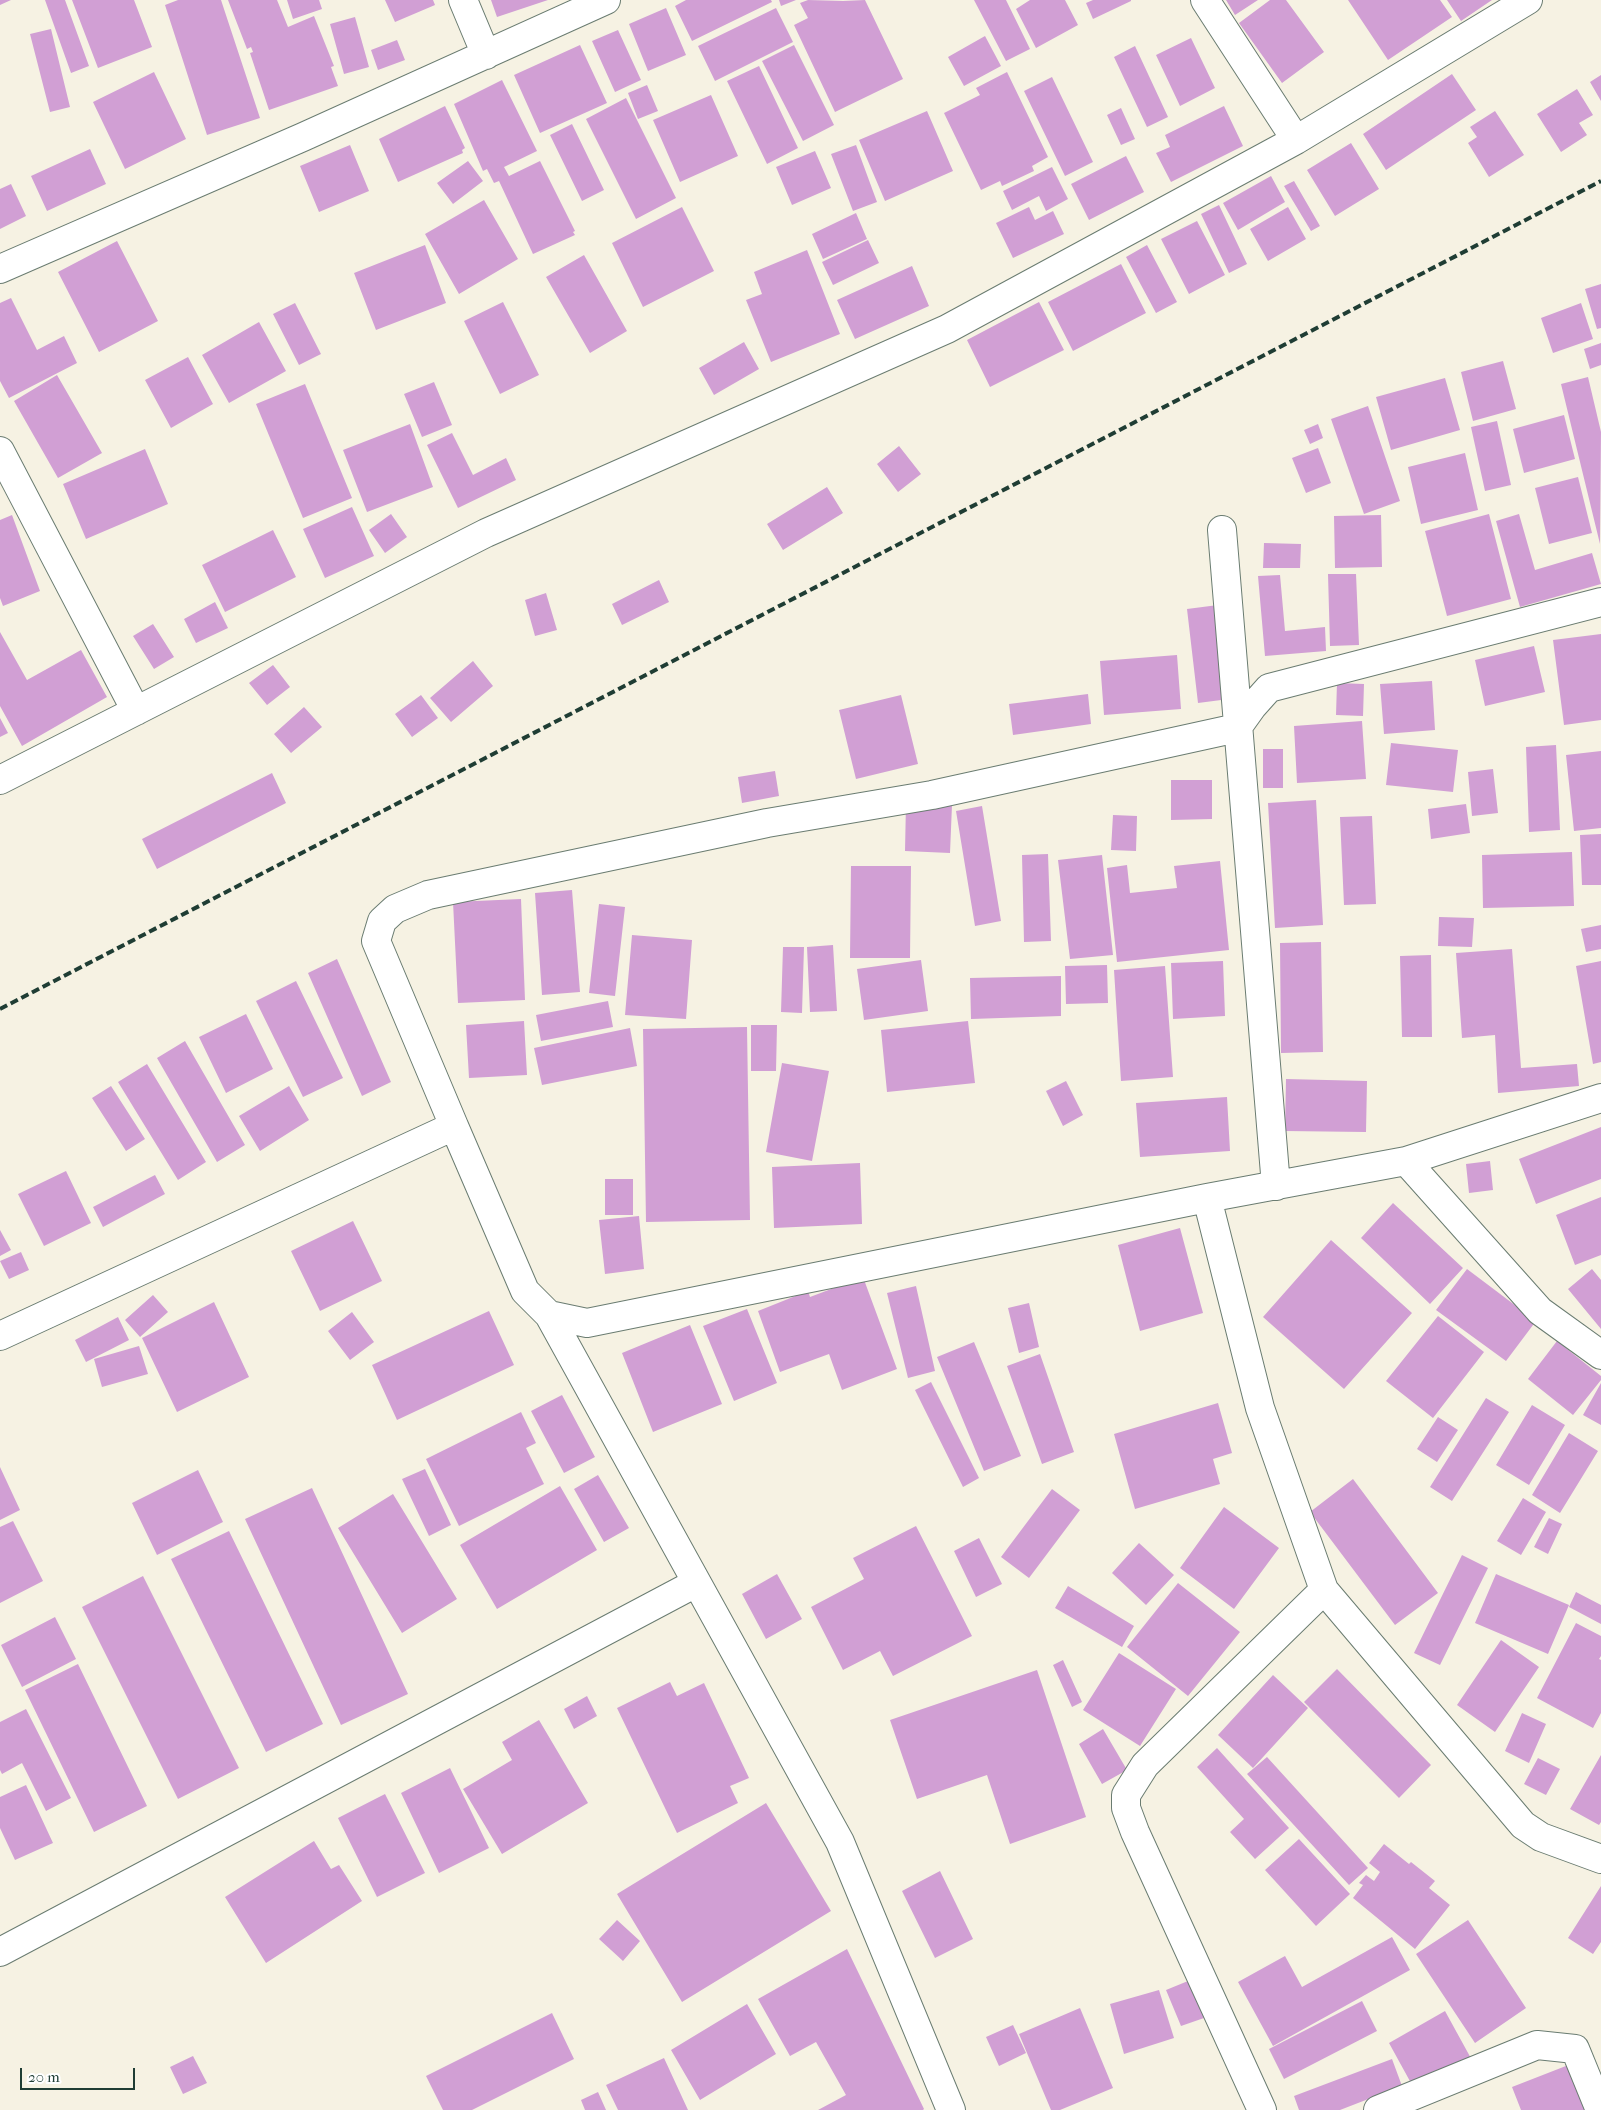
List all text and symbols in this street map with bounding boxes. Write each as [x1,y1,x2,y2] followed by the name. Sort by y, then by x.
[22,2058,138,2090] scale bar
[28,2068,60,2086] text: 20 m

